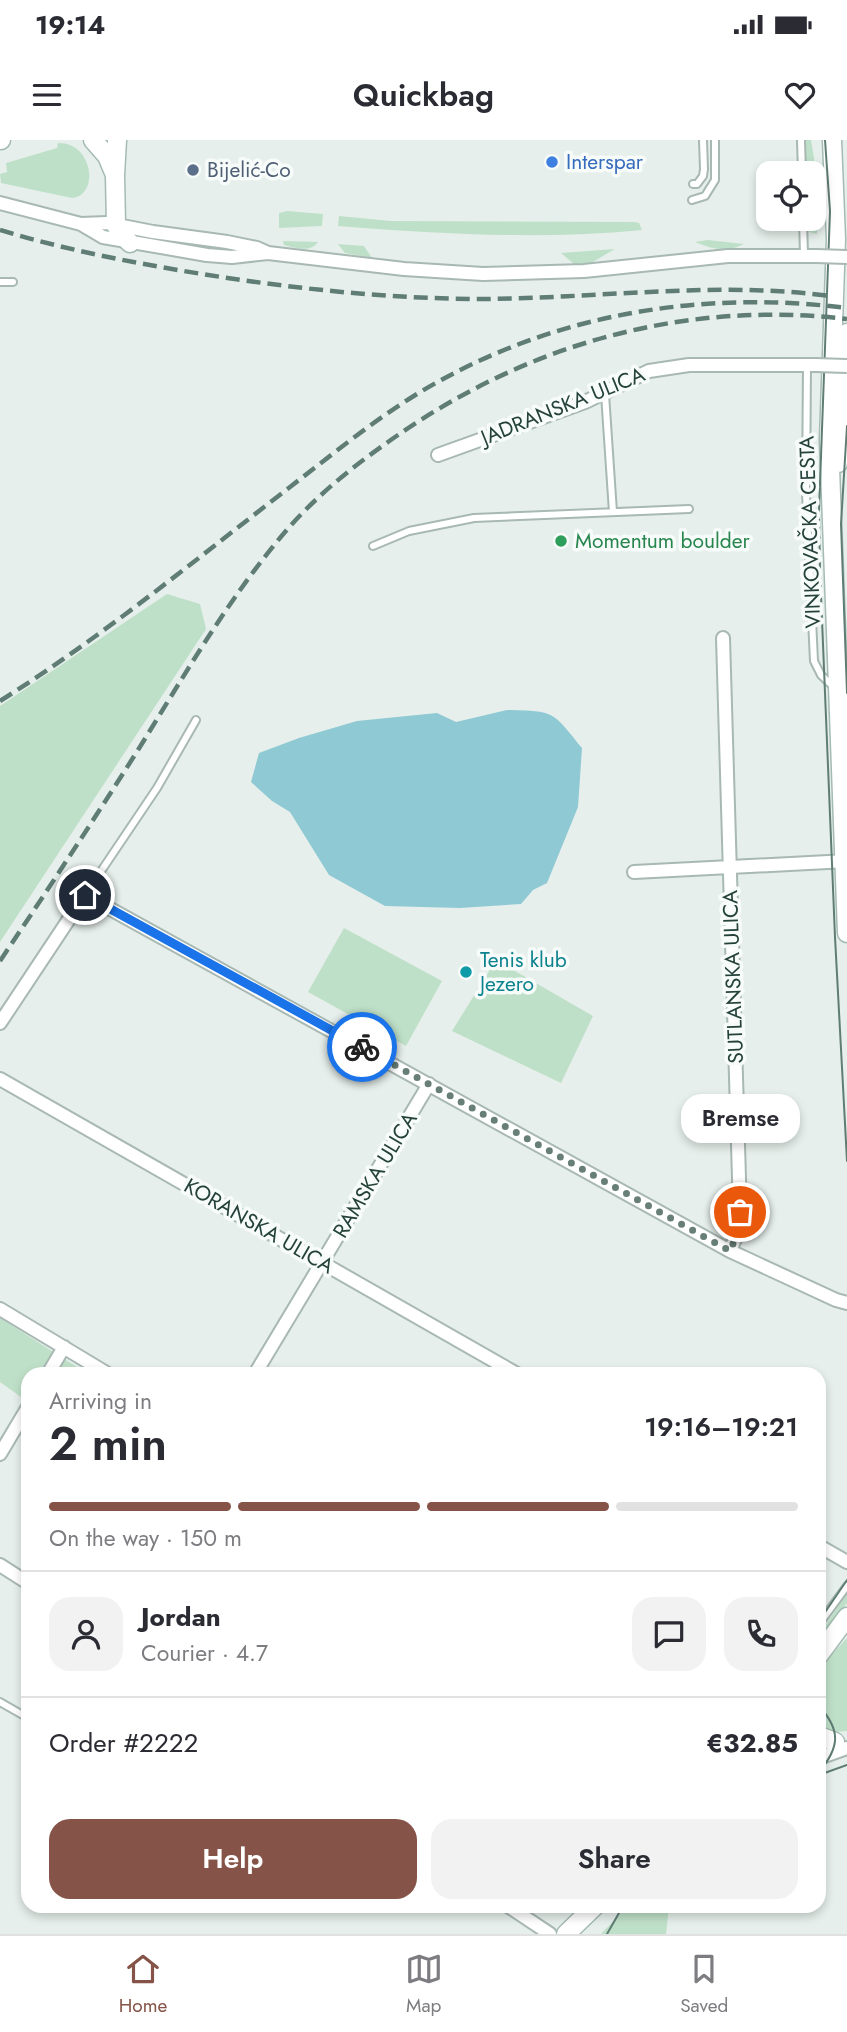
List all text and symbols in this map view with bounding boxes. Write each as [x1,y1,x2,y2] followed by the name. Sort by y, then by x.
[35,6,105,44] text: 19:14
[353,72,494,118] text: Quickbag
[28,76,66,114] icon: menu
[781,76,819,114] icon: heart
[566,147,644,177] place label: Interspar
[544,154,560,170] marker: Interspar
[207,155,291,185] place label: Bijelić-Co
[756,161,826,231] map controls
[756,161,826,231] button: locate
[185,162,201,178] marker: Bijelić-Co
[474,359,650,454] street label: JADRANSKA ULICA
[792,435,828,629] street label: VINKOVAČKA CESTA
[575,526,751,556] place label: Momentum boulder
[553,533,569,549] marker: Momentum boulder
[55,865,115,925] pin
[66,876,104,914] icon: home
[715,889,751,1064] street label: SUTLANSKA ULICA
[477,945,567,999] place label: Tenis klub Jezero
[458,964,474,980] marker: Tenis klub Jezero
[327,1012,397,1082] courier
[343,1028,381,1066] icon: bike
[680,1093,800,1142] callout: Bremse
[702,1101,779,1135] text: Bremse
[326,1106,424,1244] street label: RAMSKA ULICA
[179,1171,340,1281] street label: KORANSKA ULICA
[710,1182,770,1242] pin
[721,1193,759,1231] icon: bag
[49,1384,152,1418] text: Arriving in
[644,1408,798,1446] text: 19:16–19:21
[49,1411,167,1477] text: 2 min
[49,1521,242,1555] text: On the way · 150 m
[49,1597,123,1671] button: person
[632,1597,706,1671] button: chat
[724,1597,798,1671] button: phone
[141,1598,221,1636] text: Jordan
[141,1636,268,1670] text: Courier · 4.7
[49,1724,198,1762] text: Order #2222
[706,1724,798,1762] text: €32.85
[49,1819,417,1899] button: Help
[431,1819,798,1899] button: Share
[119,1950,167,2019] tab: Home
[405,1950,443,2019] tab: Map
[680,1950,728,2019] tab: Saved

